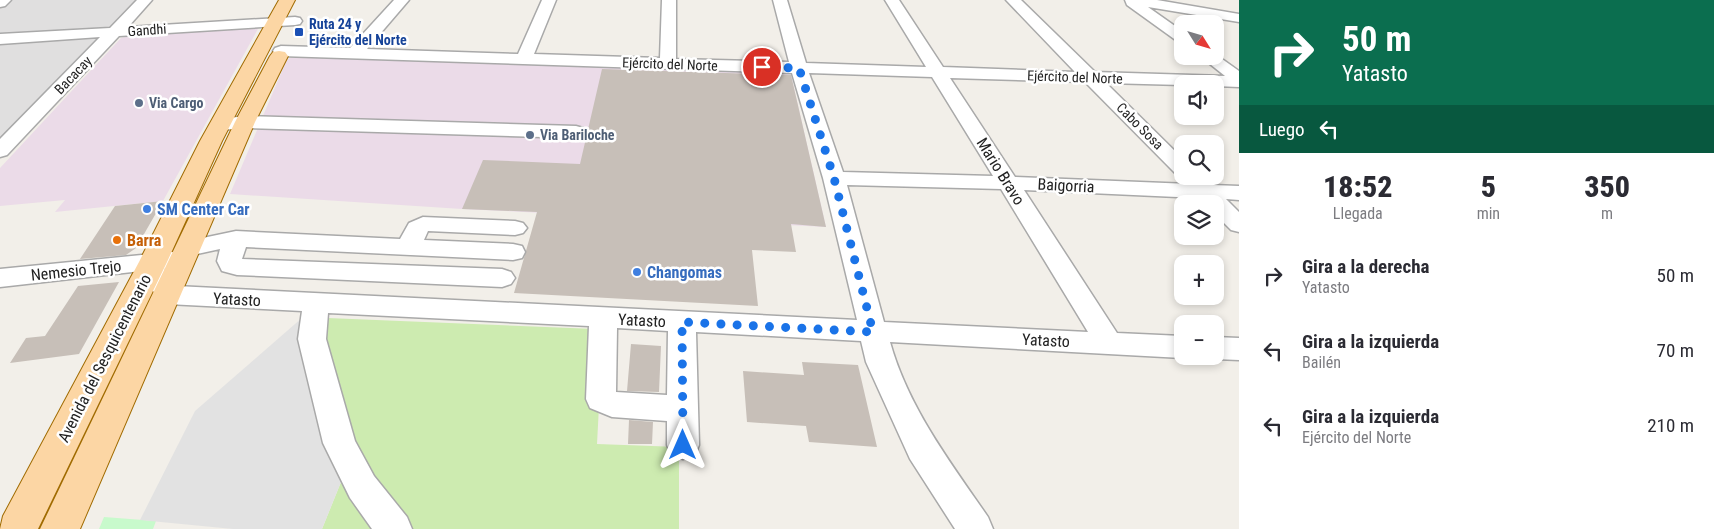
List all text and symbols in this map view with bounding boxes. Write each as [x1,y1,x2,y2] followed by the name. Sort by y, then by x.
[1174,15,1224,65] north arrow
[1174,15,1224,365] map controls
[309,16,407,48] place label: Ruta 24 y Ejército del Norte
[1342,19,1411,60] text: 50 m
[1259,20,1324,85] icon: right
[127,21,167,39] street label: Gandhi
[293,26,305,38] marker: Ruta 24 y Ejército del Norte
[741,46,783,88] pin
[51,53,95,97] street label: Bacacay
[748,53,776,81] icon: arrive
[622,54,719,74] street label: Ejército del Norte
[1342,61,1408,86] text: Yatasto
[1027,67,1124,87] street label: Ejército del Norte
[1174,75,1224,125] button: sound
[149,95,204,111] place label: Via Cargo
[133,97,145,109] marker: Via Cargo
[1113,99,1167,153] street label: Cabo Sosa
[1315,115,1343,143] icon: left
[1259,118,1305,141] text: Luego
[540,127,615,143] place label: Via Bariloche
[524,129,536,141] marker: Via Bariloche
[972,134,1029,208] street label: Mario Bravo
[1174,135,1224,185] button: search
[1323,169,1393,204] text: 18:52
[1481,169,1496,204] text: 5
[1584,169,1630,204] text: 350
[1037,175,1095,196] street label: Baigorria
[1174,195,1224,245] button: layers
[157,200,250,219] place label: SM Center Car
[141,203,153,215] marker: SM Center Car
[1333,204,1383,223] text: Llegada
[1477,204,1500,223] text: min
[1601,204,1613,223] text: m
[127,231,162,250] place label: Barra
[111,234,123,246] marker: Barra
[1174,255,1224,305] button: +
[1302,255,1429,278] text: Gira a la derecha
[30,256,122,285] street label: Nemesio Trejo
[1259,262,1287,290] icon: right
[647,263,722,282] place label: Changomas
[1657,264,1694,287] text: 50 m
[631,266,643,278] marker: Changomas
[54,271,155,445] street label: Avenida del Sesquicentenario
[1302,278,1350,297] text: Yatasto
[213,289,261,310] street label: Yatasto
[618,310,666,331] street label: Yatasto
[1174,315,1224,365] button: −
[1022,330,1070,351] street label: Yatasto
[1302,330,1439,353] text: Gira a la izquierda
[1259,337,1287,365] icon: left
[1657,339,1694,362] text: 70 m
[1302,353,1341,372] text: Bailén
[1302,405,1439,428] text: Gira a la izquierda
[1259,412,1287,440] icon: left
[1647,414,1694,437] text: 210 m
[656,418,708,470] position arrow
[1302,428,1411,447] text: Ejército del Norte

